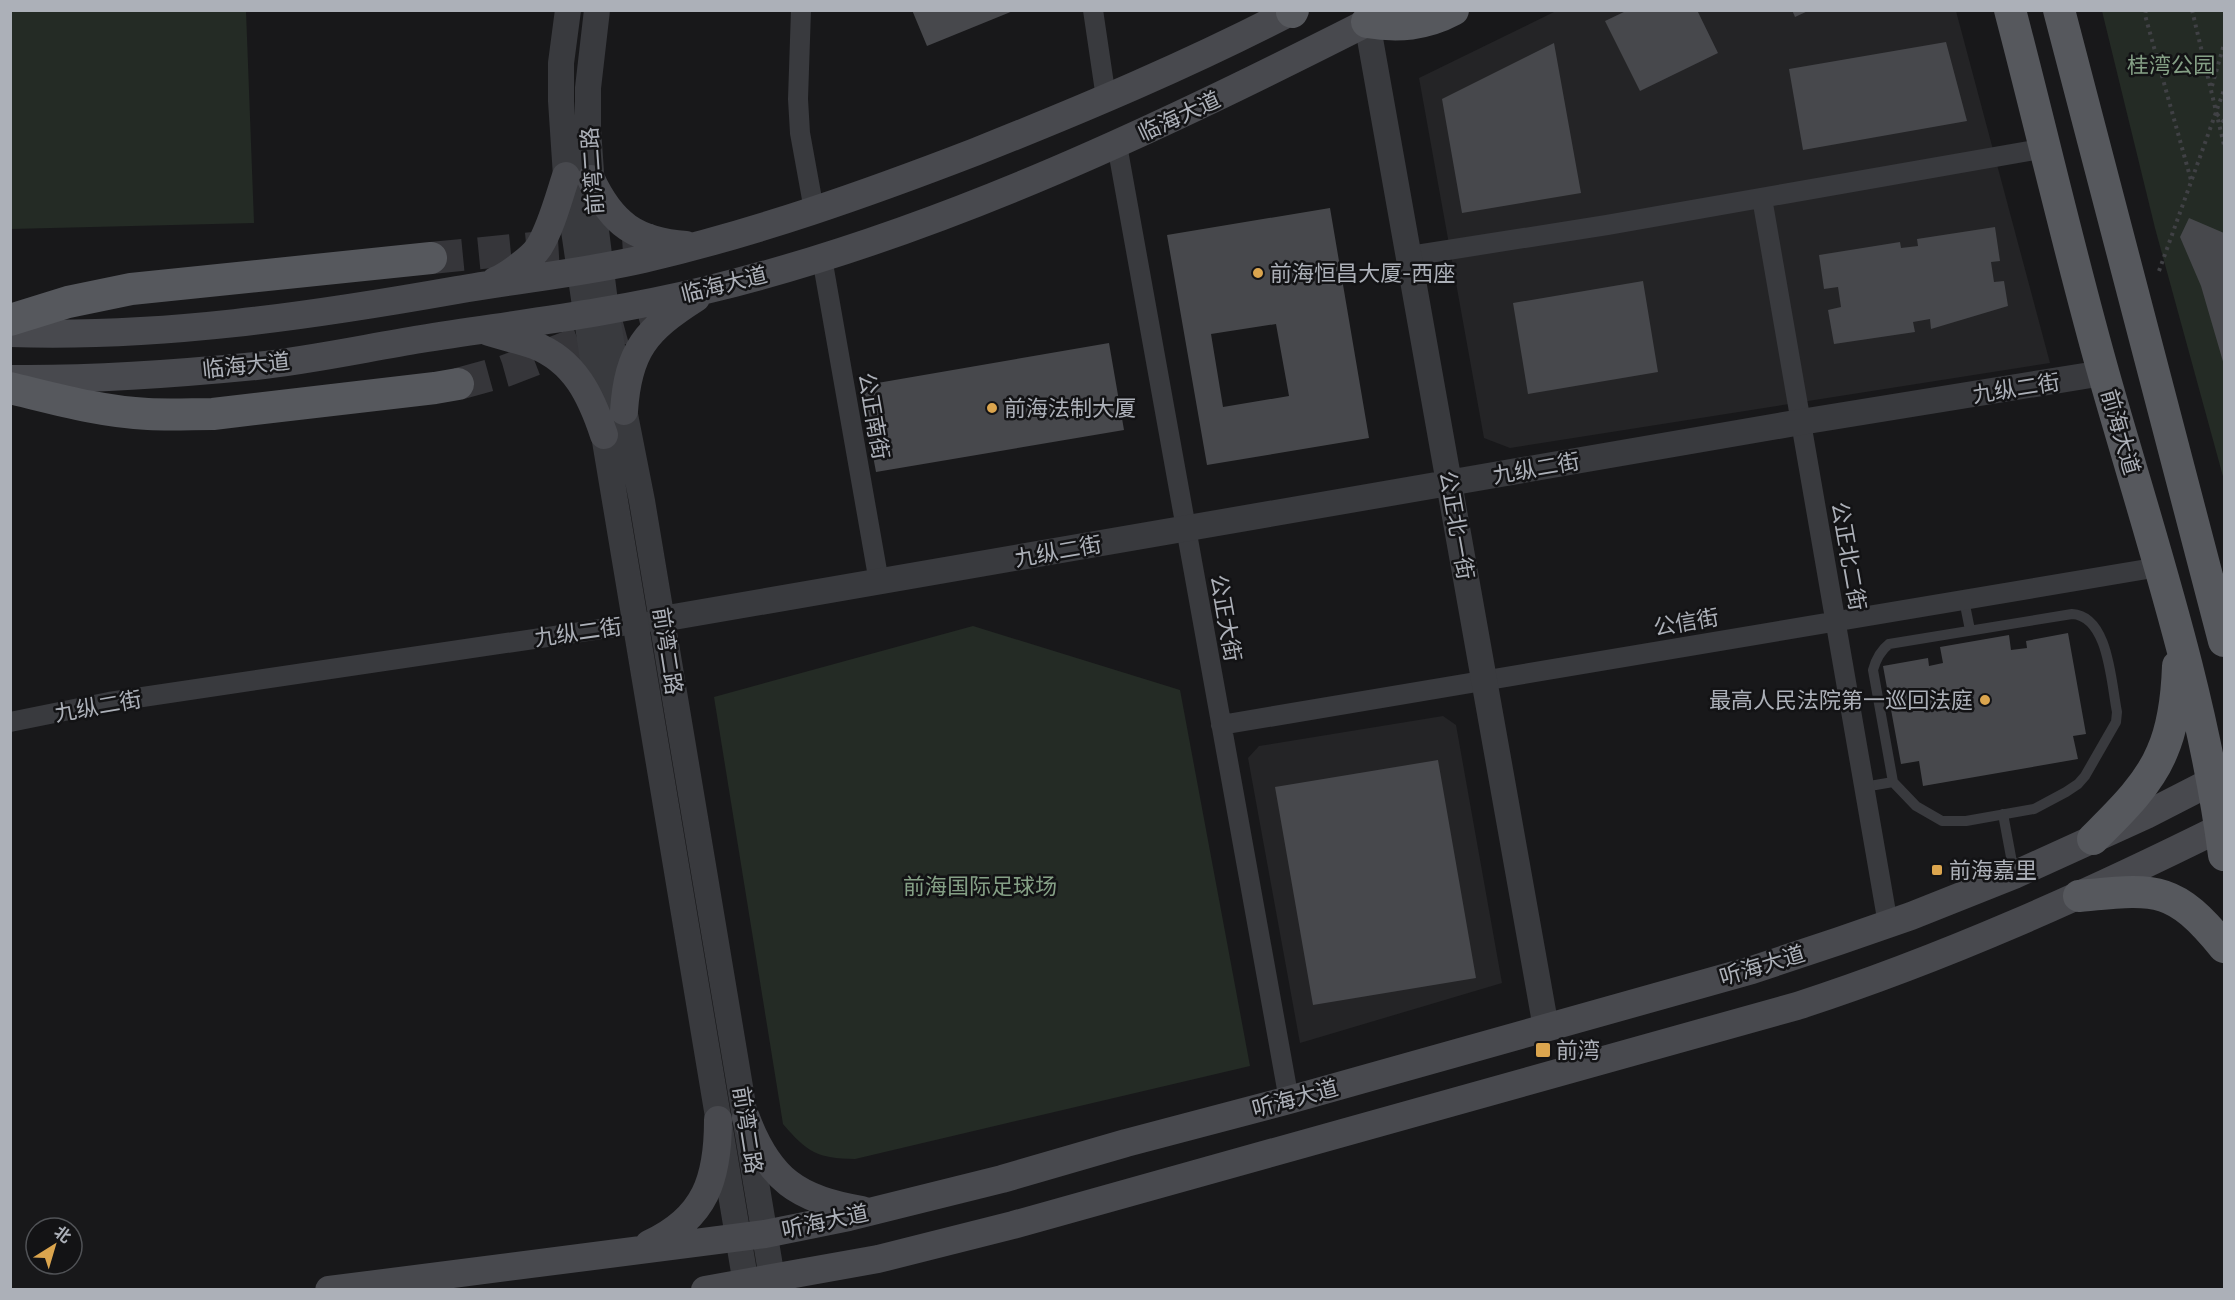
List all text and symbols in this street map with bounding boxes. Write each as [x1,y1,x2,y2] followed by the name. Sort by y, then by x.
[2127,52,2215,79] park label: 桂湾公园
[1134,86,1225,147] street label: 临海大道
[576,126,609,216] street label: 前湾二路
[1270,260,1455,287] place label: 前海恒昌大厦-西座
[678,261,770,308] street label: 临海大道
[1251,266,1265,280] marker: 前海恒昌大厦-西座
[201,347,291,384] street label: 临海大道
[1971,368,2062,409] street label: 九纵二街
[853,370,894,462] street label: 公正南街
[2095,386,2146,478] street label: 前海大道
[1004,395,1136,422] place label: 前海法制大厦
[985,401,999,415] marker: 前海法制大厦
[1490,448,1582,489] street label: 九纵二街
[1434,469,1479,582] street label: 公正北一街
[1826,500,1871,613] street label: 公正北二街
[1012,531,1104,572] street label: 九纵二街
[1205,572,1246,664] street label: 公正大街
[1651,603,1721,642] street label: 公信街
[647,606,688,697] street label: 前湾二路
[533,613,624,652] street label: 九纵二街
[52,686,144,727] street label: 九纵二街
[1709,687,1973,714] place label: 最高人民法院第一巡回法庭
[1978,693,1992,707] marker: 最高人民法院第一巡回法庭
[1949,857,2037,884] place label: 前海嘉里
[1930,863,1944,877] marker: 前海嘉里
[903,873,1057,900] park label: 前海国际足球场
[1716,940,1808,991] street label: 听海大道
[1556,1037,1600,1064] place label: 前湾
[1534,1041,1552,1059] marker: 前湾
[1249,1074,1341,1123] street label: 听海大道
[727,1085,768,1176] street label: 前湾二路
[779,1199,871,1244] street label: 听海大道
[24,1216,84,1276] north arrow
[51,1222,75,1247] text: 北

